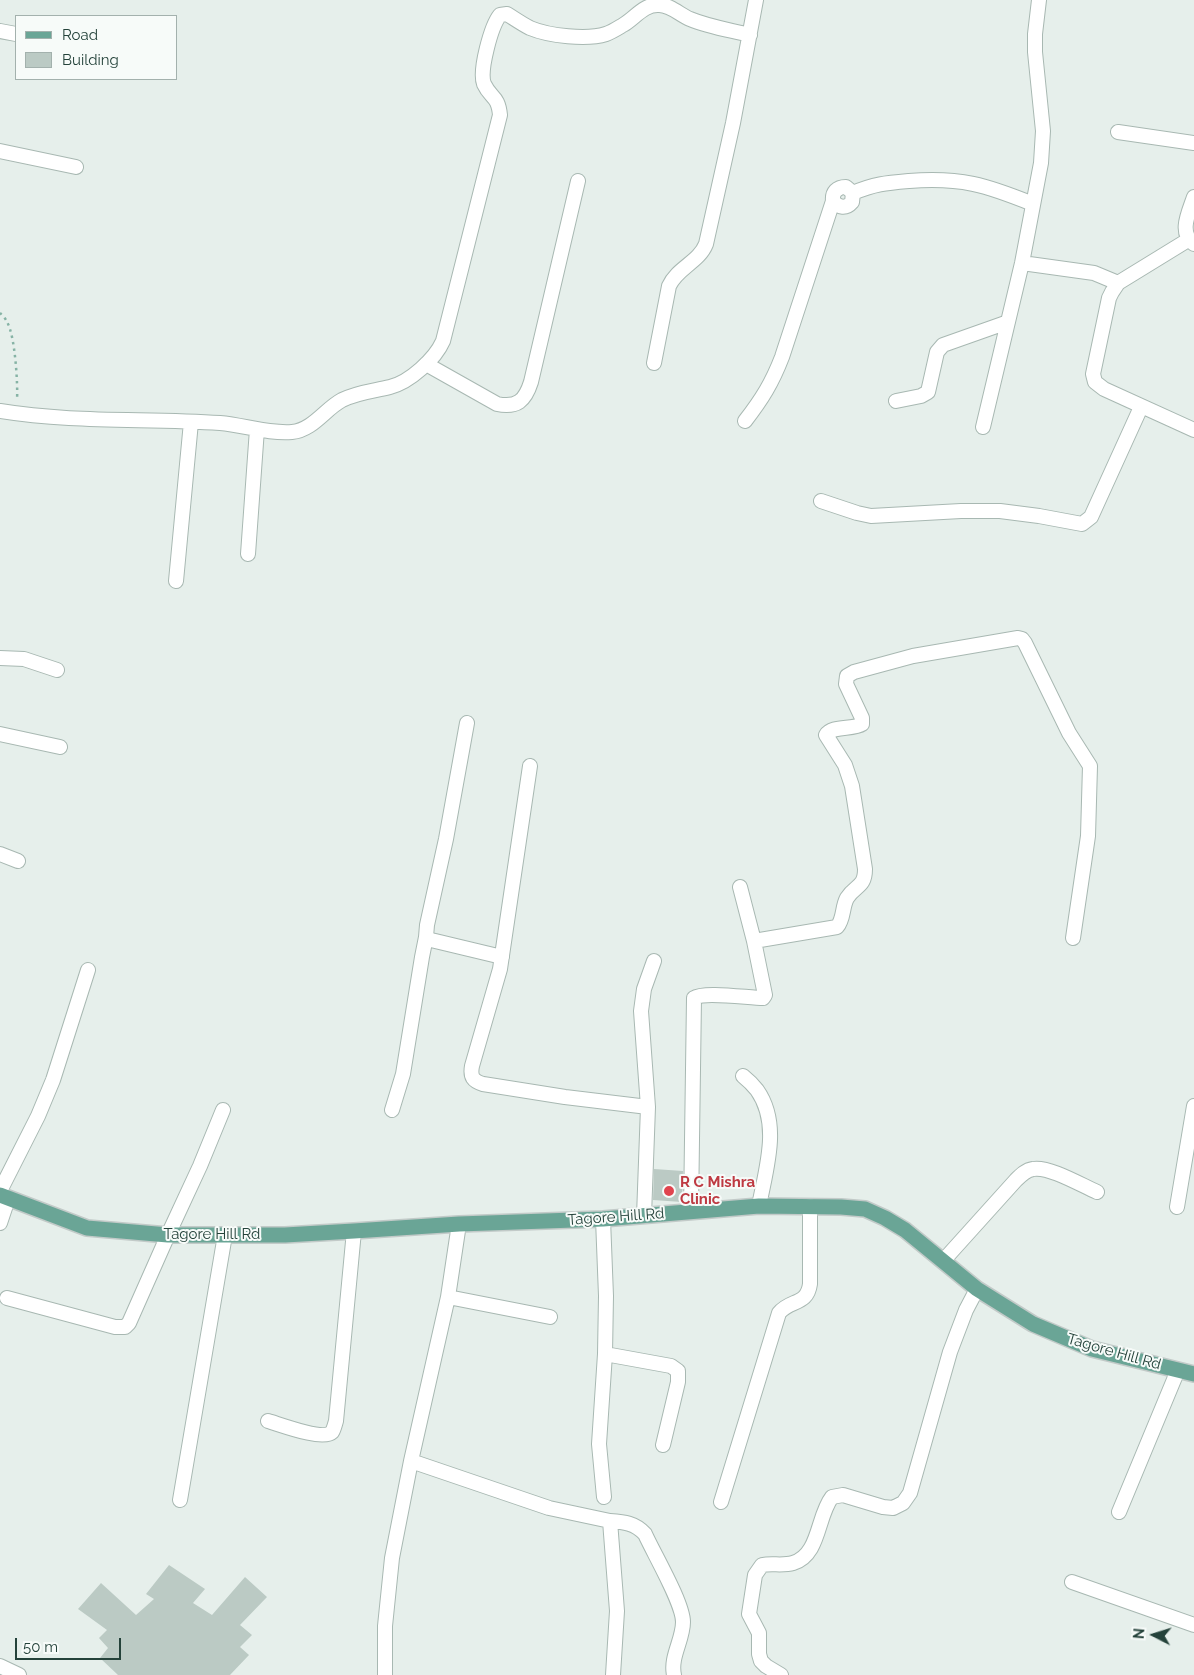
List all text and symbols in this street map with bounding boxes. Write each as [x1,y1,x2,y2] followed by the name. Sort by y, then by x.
[15,15,178,80] legend
[62,26,98,44] text: Road
[62,51,119,69] text: Building
[680,1173,755,1208] place label: R C Mishra Clinic
[662,1184,676,1198] marker: R C Mishra Clinic
[567,1205,665,1229] street label: Tagore Hill Rd
[164,1225,260,1243] street label: Tagore Hill Rd
[1065,1330,1163,1374] street label: Tagore Hill Rd
[1129,1610,1179,1660] north arrow
[18,1628,124,1660] scale bar
[1131,1628,1147,1640] text: N
[23,1638,58,1656] text: 50 m

